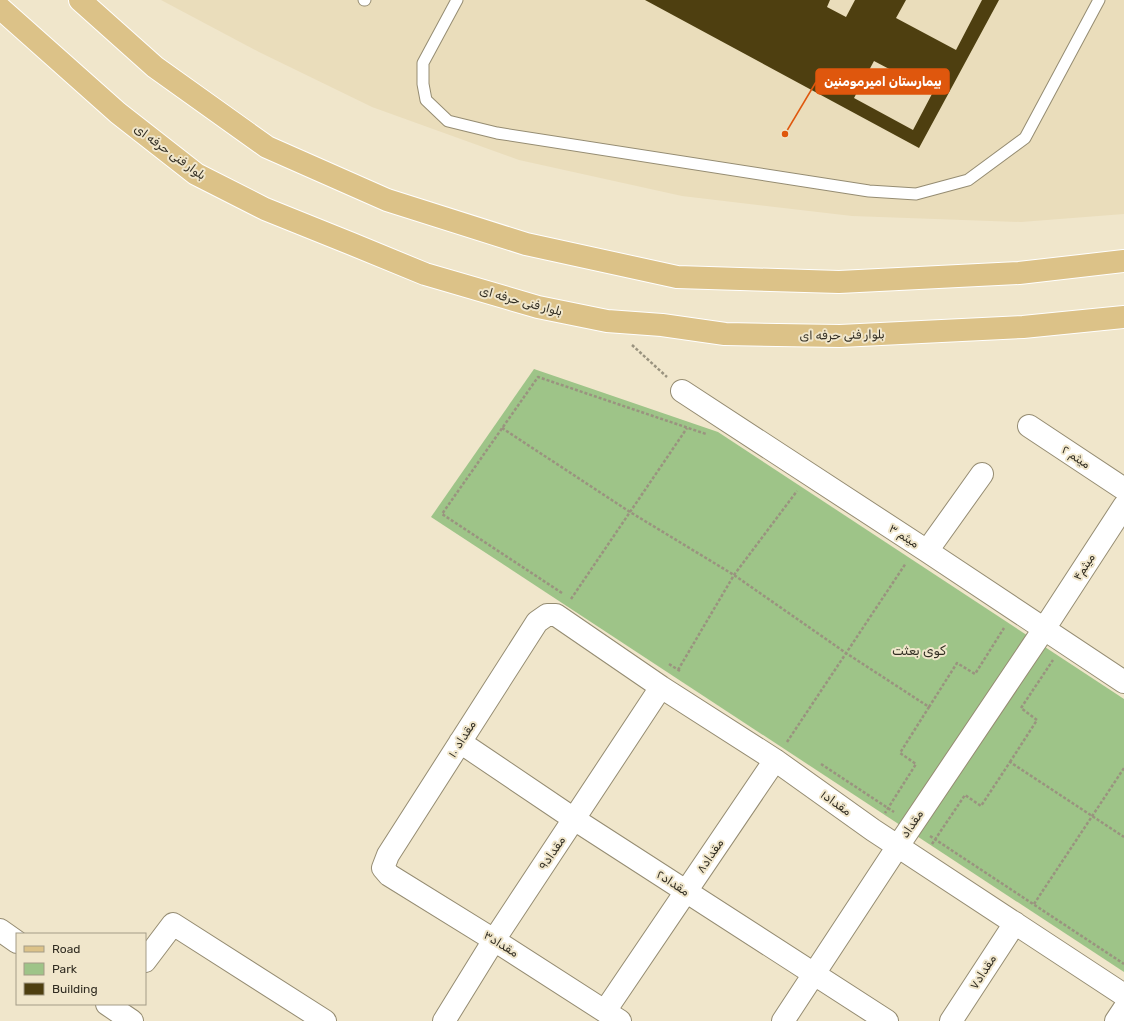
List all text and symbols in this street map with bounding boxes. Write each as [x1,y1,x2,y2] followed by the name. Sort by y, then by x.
[816,69,949,94] callout: بیمارستان امیرمومنین
[824,74,942,90] text: بیمارستان امیرمومنین
[131,121,209,183] street label: بلوار فنی حرفه ای
[478,283,564,320] street label: بلوار فنی حرفه ای
[799,327,885,344] street label: بلوار فنی حرفه ای
[1059,442,1093,473] street label: میثم ۲
[886,521,922,552] street label: میثم ۳
[1070,551,1099,584] street label: میثم۴
[892,643,946,659] district label: کوی بعثت
[445,718,479,760] street label: مقداد ۱۰
[818,787,854,819] street label: مقداد۱
[898,807,927,841] street label: مقداد
[536,833,568,872] street label: مقداد۹
[694,836,727,876] street label: مقداد۸
[654,867,692,899] street label: مقداد۲
[481,928,521,960] street label: مقداد۳
[16,933,146,1005] legend
[52,942,80,956] text: Road
[967,952,999,992] street label: مقداد۷
[52,962,78,976] text: Park
[52,982,98,996] text: Building

